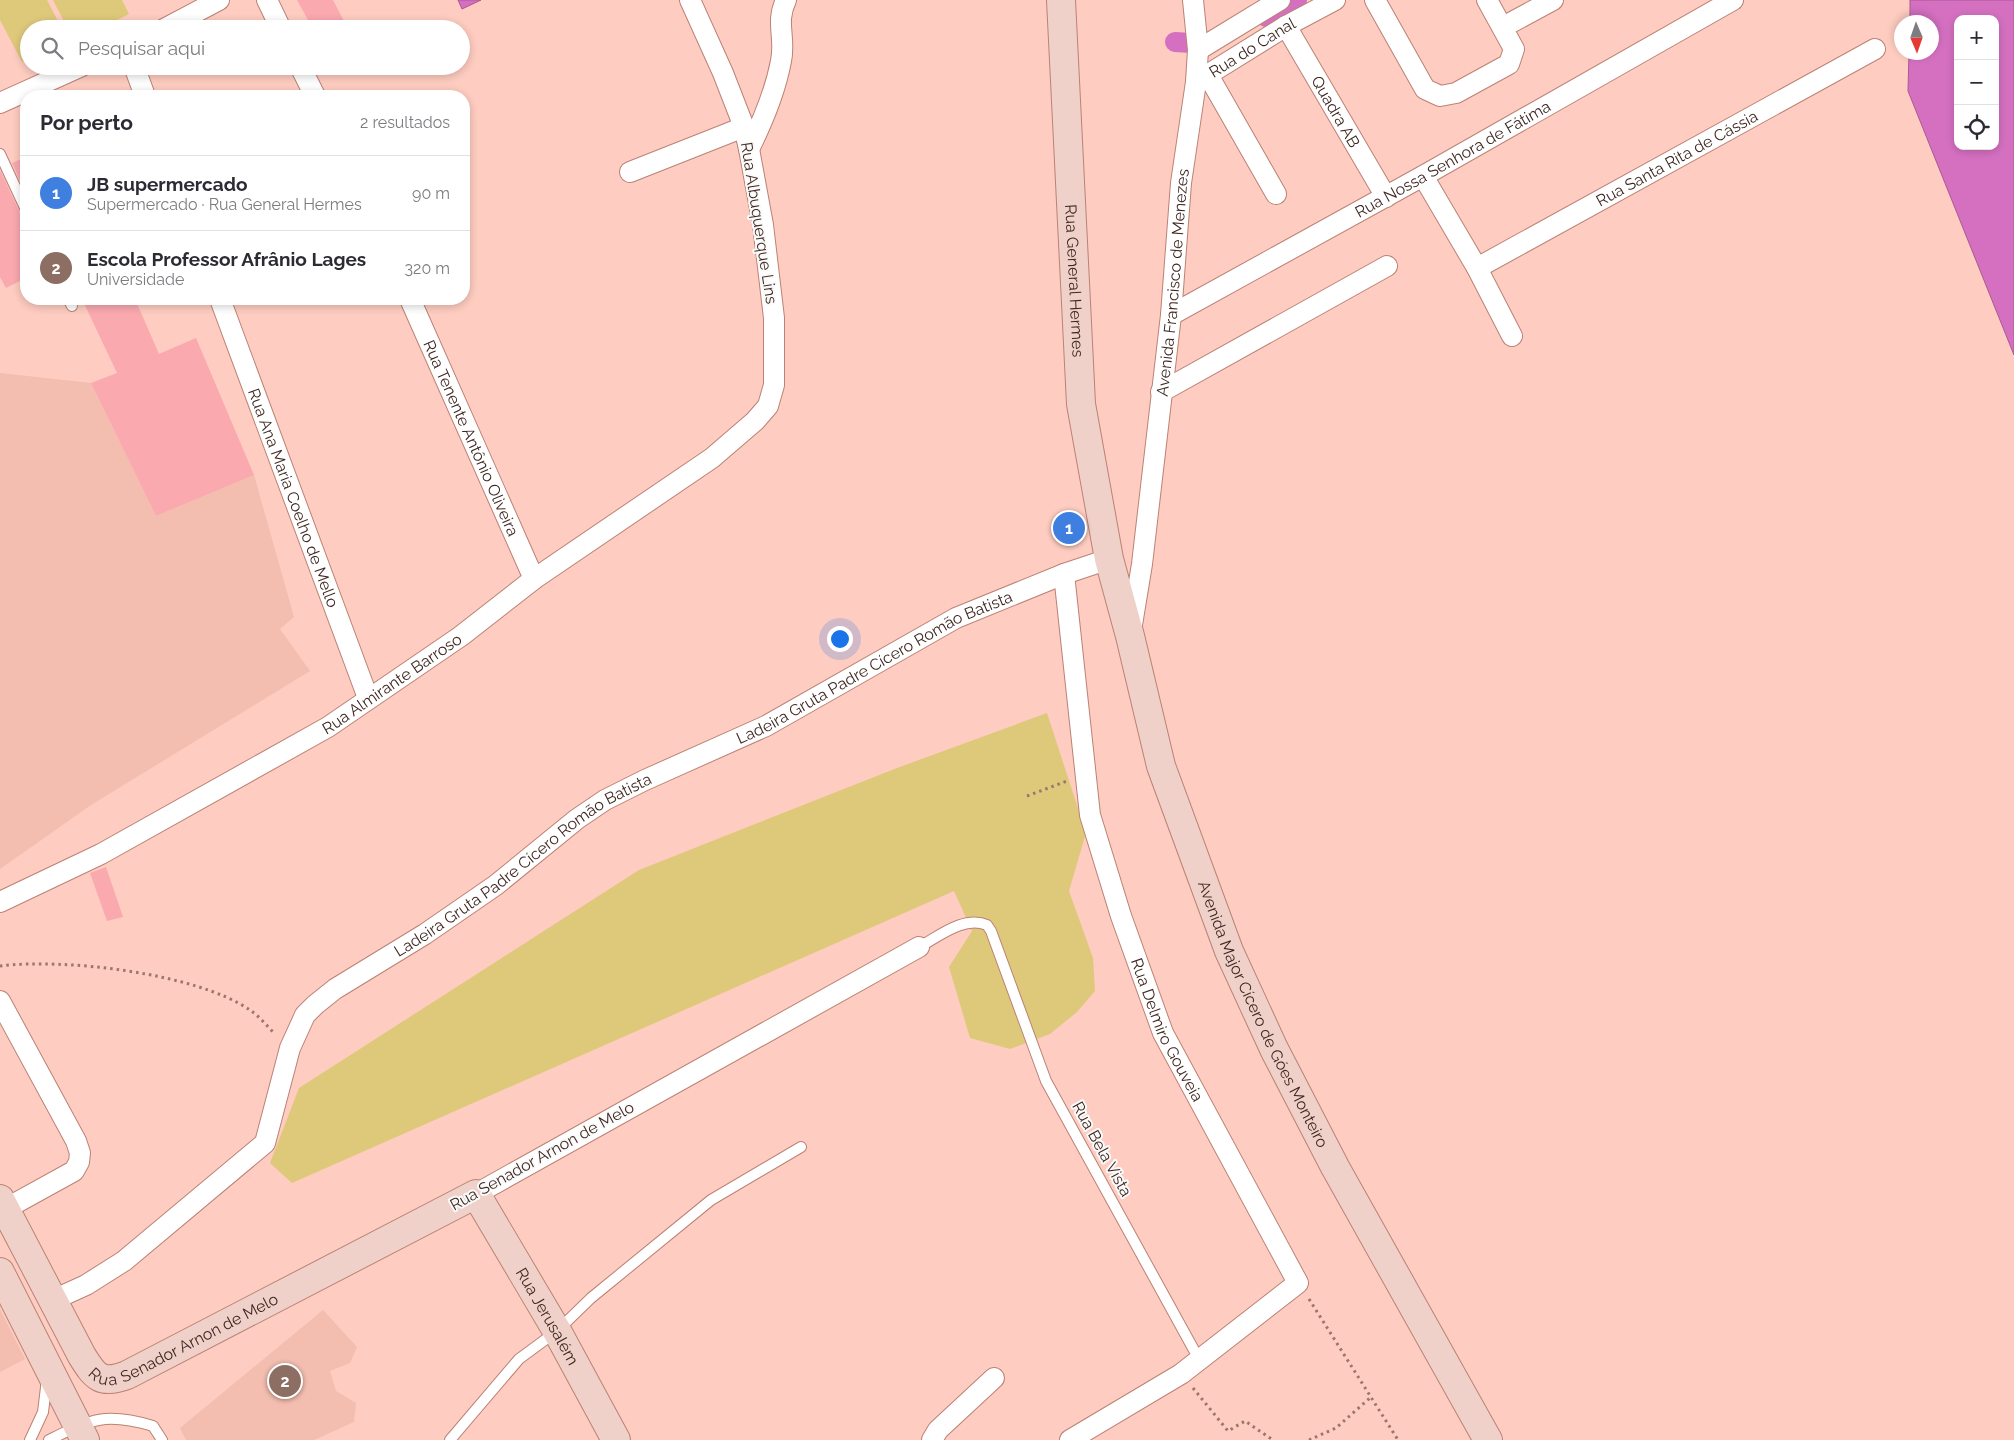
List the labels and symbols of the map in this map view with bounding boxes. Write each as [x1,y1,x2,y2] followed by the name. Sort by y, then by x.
[1205,13,1299,81] street label: Rua do Canal
[1894,15,1939,60] north arrow
[1308,72,1364,151] street label: Quadra AB
[1351,96,1554,221] street label: Rua Nossa Senhora de Fátima
[1593,106,1761,210] street label: Rua Santa Rita de Cássia
[737,141,781,306] street label: Rua Albuquerque Lins
[1152,167,1193,397] street label: Avenida Francisco de Menezes
[1062,204,1088,358] street label: Rua General Hermes
[420,337,523,539] street label: Rua Tenente Antônio Oliveira
[244,386,343,610] street label: Rua Ana Maria Coelho de Mello
[1053,509,1085,547] pin: 1
[733,587,1015,748] street label: Ladeira Gruta Padre Cícero Romão Batista
[827,626,853,652] your location
[319,629,465,738] street label: Rua Almirante Barroso
[390,769,654,960] street label: Ladeira Gruta Padre Cícero Romão Batista
[1194,878,1333,1151] street label: Avenida Major Cícero de Góes Monteiro
[1127,955,1208,1105] street label: Rua Delmiro Gouveia
[447,1097,637,1215] street label: Rua Senador Arnon de Melo
[1068,1098,1136,1200] street label: Rua Bela Vista
[512,1264,583,1368] street label: Rua Jerusalém
[85,1289,281,1389] street label: Rua Senador Arnon de Melo
[269,1362,301,1400] pin: 2

